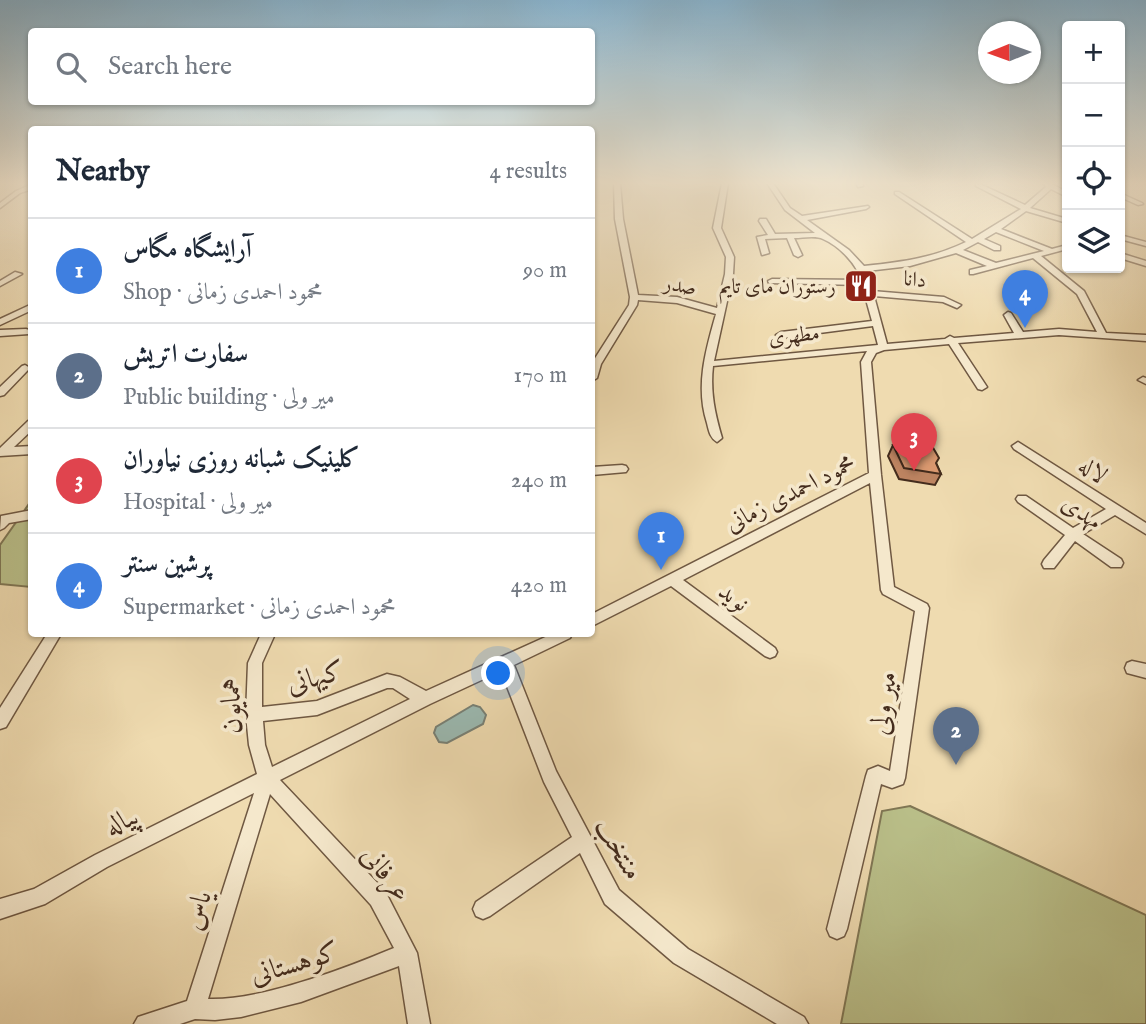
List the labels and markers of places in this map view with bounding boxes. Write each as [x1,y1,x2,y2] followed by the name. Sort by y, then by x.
[842,267,880,305] restaurant icon: رستوران مای تایم
[1002,270,1048,328] pin: 4
[719,274,836,304] place label: رستوران مای تایم
[891,413,937,471] pin: 3
[638,512,684,570] pin: 1
[933,707,979,765] pin: 2

